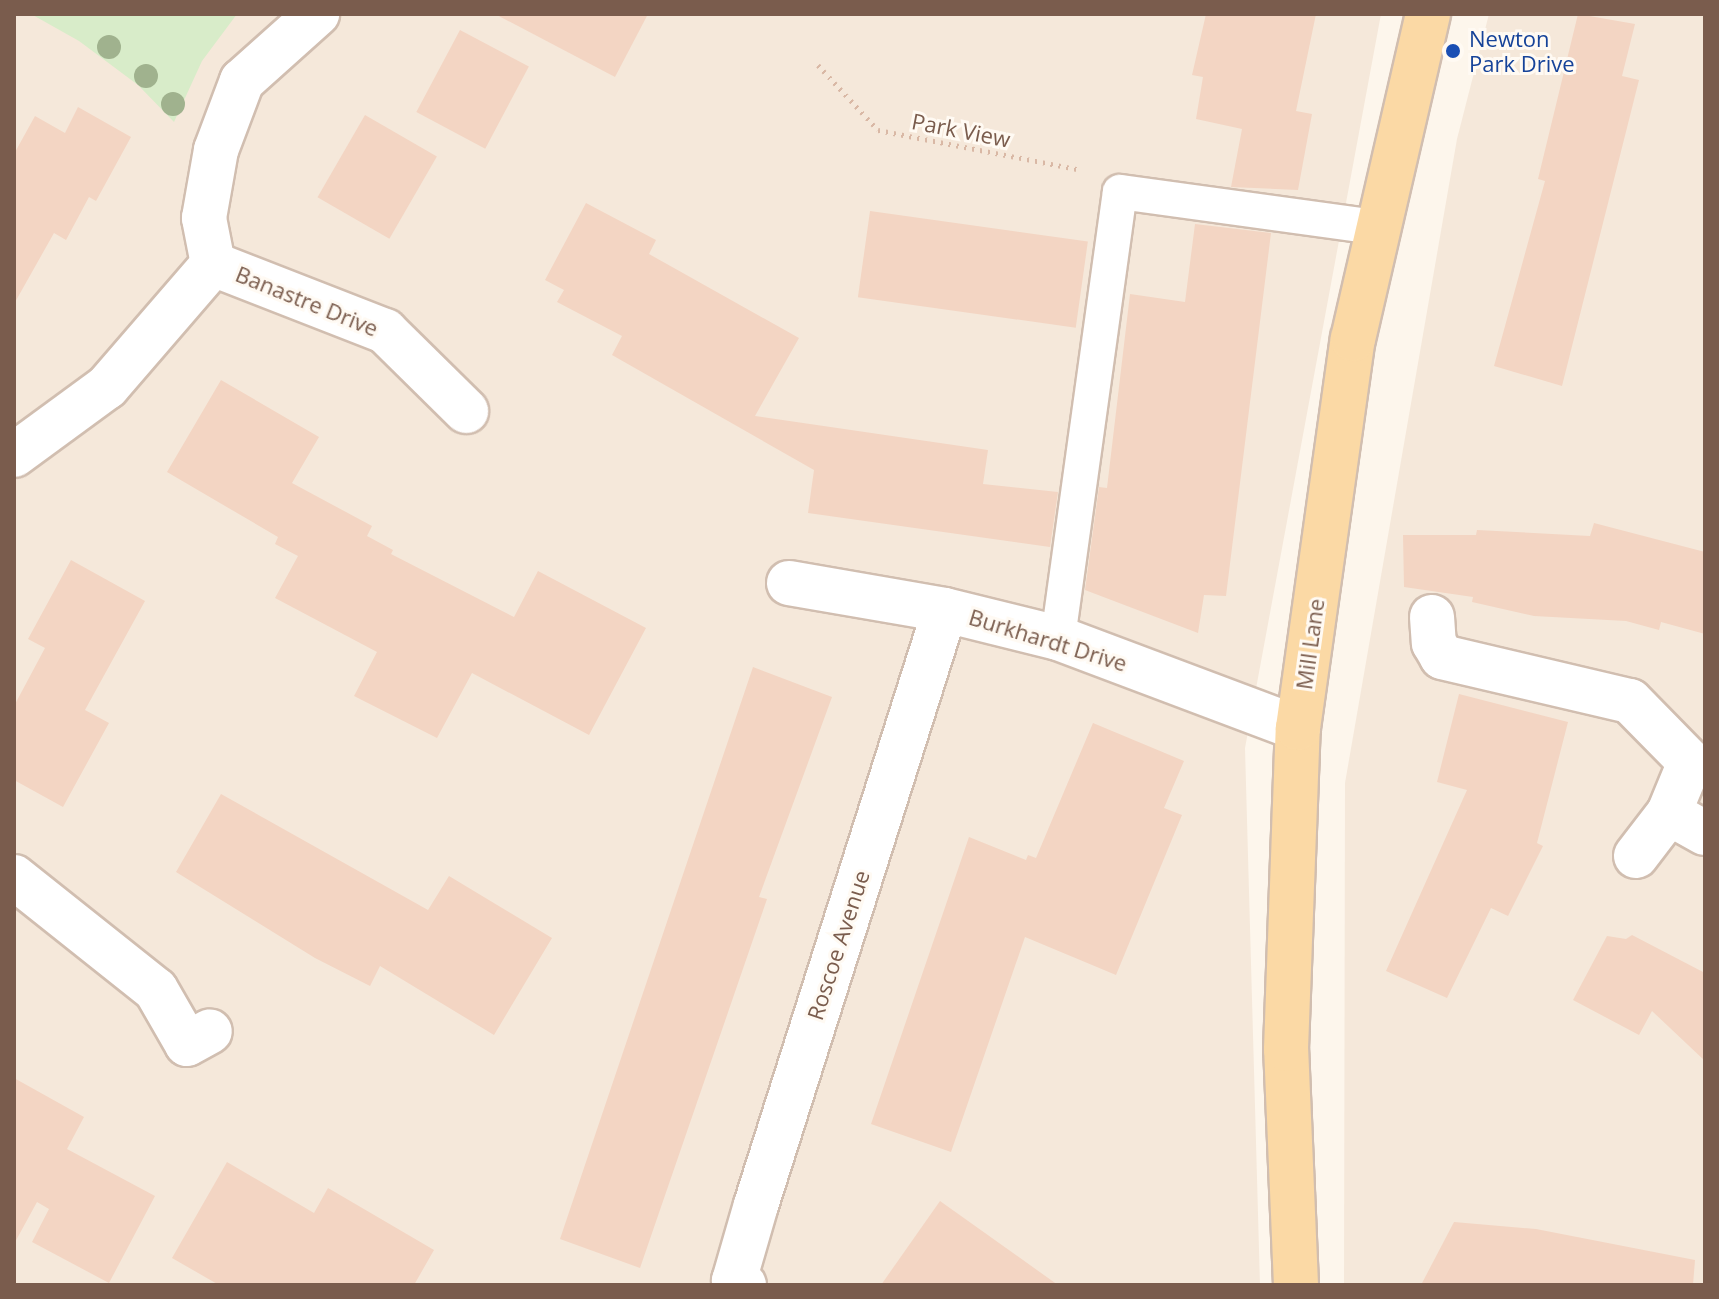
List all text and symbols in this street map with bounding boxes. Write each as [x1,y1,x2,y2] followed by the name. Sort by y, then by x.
[1469,25,1575,76] place label: Newton Park Drive
[1444,42,1462,60] marker: Newton Park Drive
[910,108,1012,152] street label: Park View
[232,260,382,342] street label: Banastre Drive
[1291,597,1329,691] street label: Mill Lane
[966,603,1130,677] street label: Burkhardt Drive
[801,867,875,1023] street label: Roscoe Avenue

